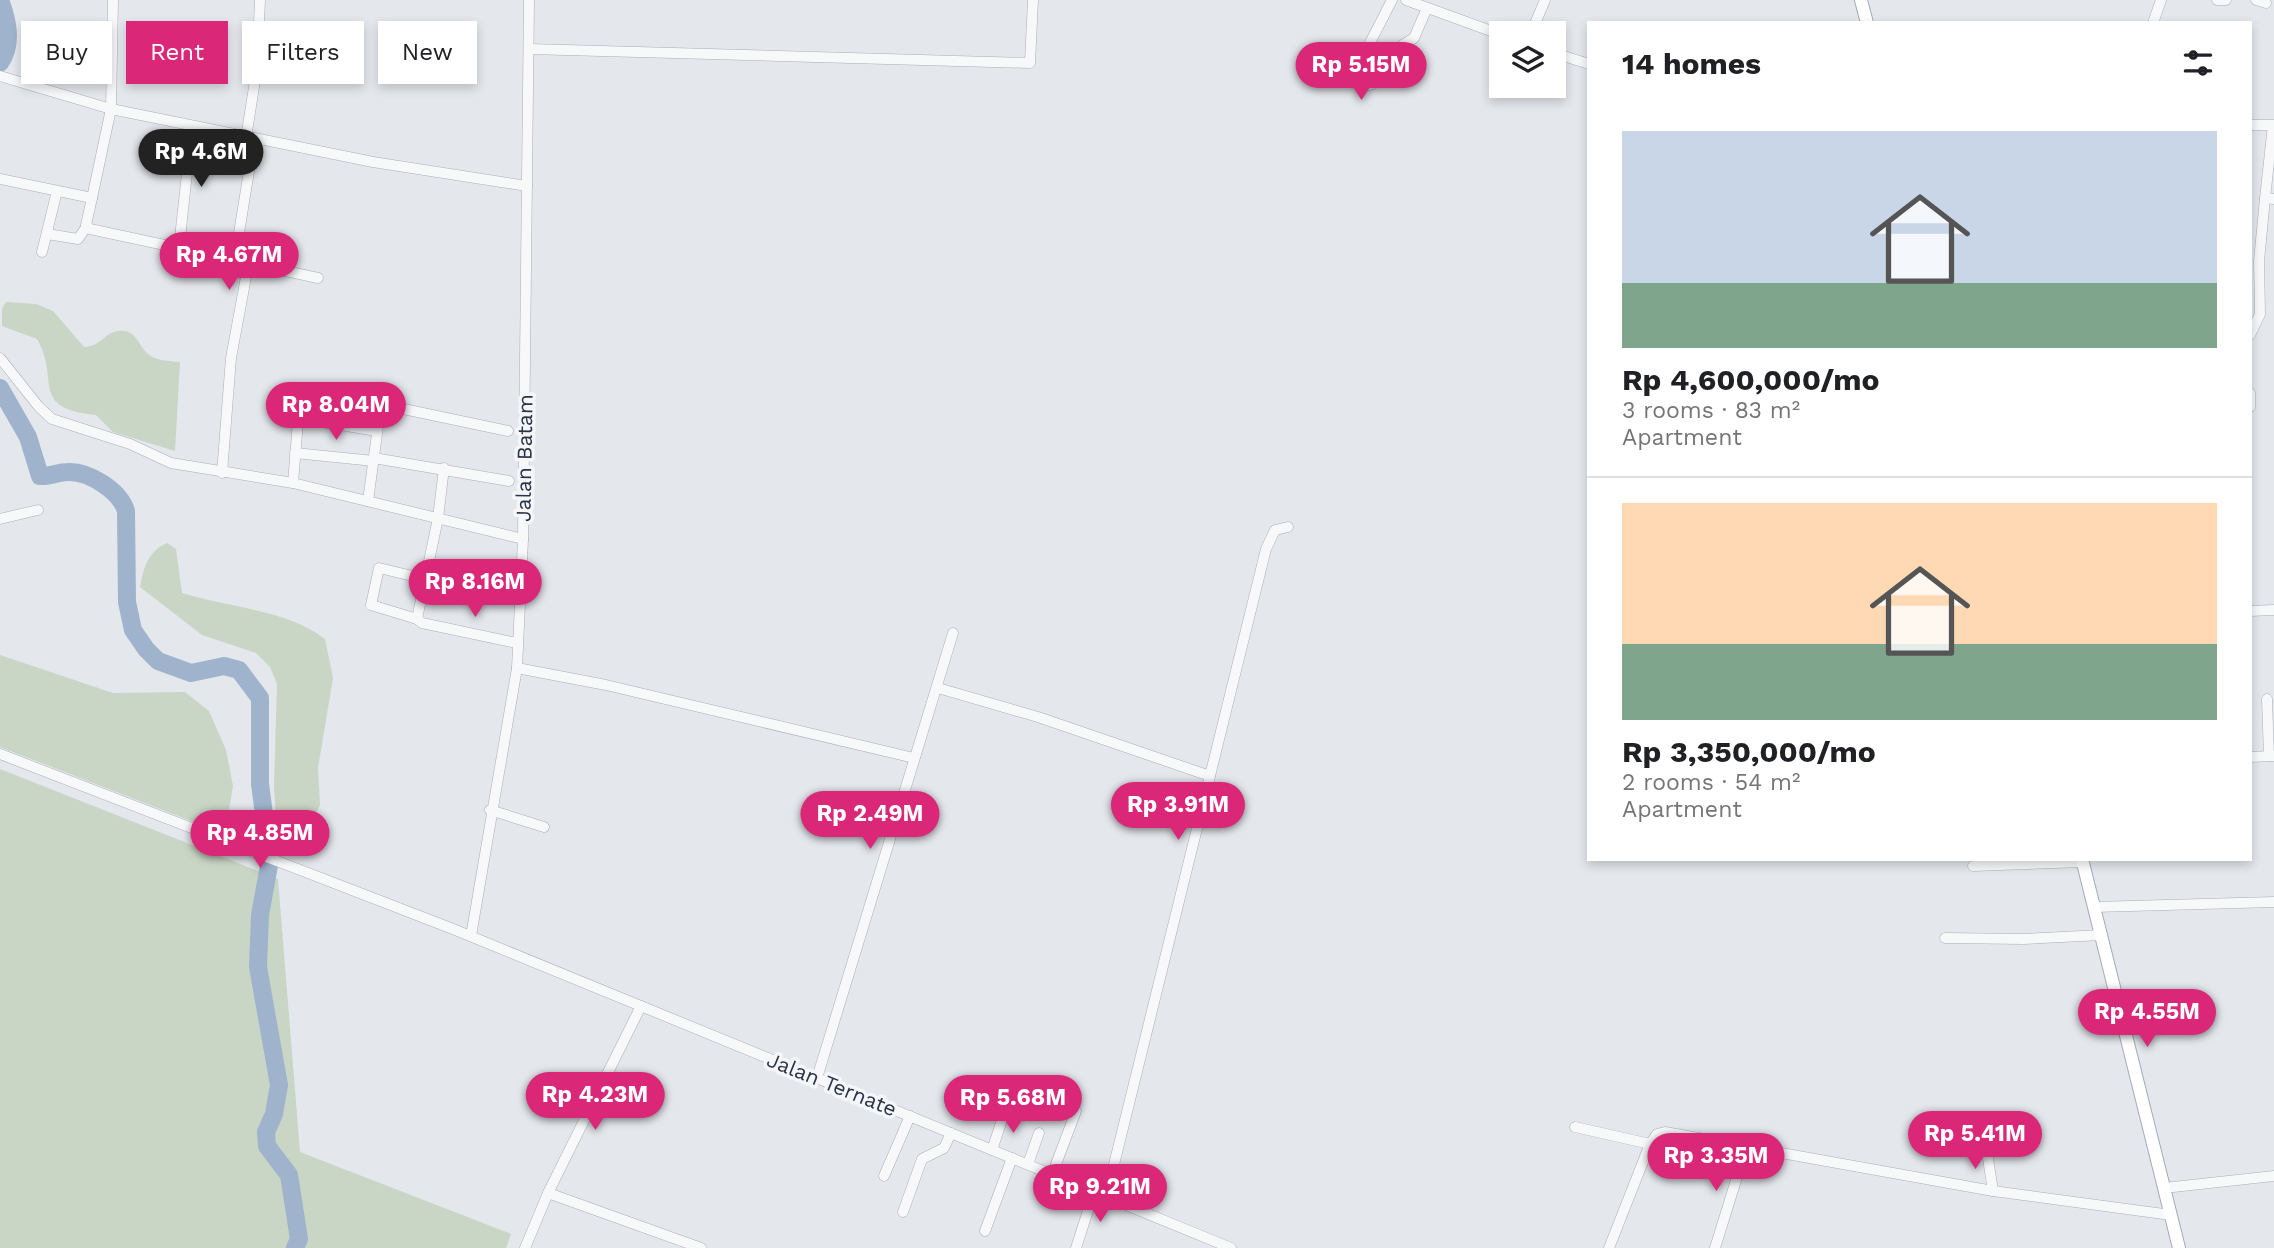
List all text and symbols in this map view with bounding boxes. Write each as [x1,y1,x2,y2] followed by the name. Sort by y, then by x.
[21,21,112,84] chip: Buy
[126,21,228,84] chip: Rent
[242,21,364,84] chip: Filters
[378,21,477,84] chip: New
[1489,21,1566,98] map controls
[1489,21,1566,98] button: layers
[1289,42,1433,102] pin: Rp 5.15M
[2179,44,2217,82] icon: filters
[1622,46,1761,81] text: 14 homes
[1312,51,1410,78] text: Rp 5.15M
[136,130,266,189] pin: Rp 4.6M
[154,138,248,165] text: Rp 4.6M
[1857,176,1983,302] icon: home
[157,232,301,292] pin: Rp 4.67M
[176,241,282,268] text: Rp 4.67M
[1622,362,1880,397] text: Rp 4,600,000/mo
[264,382,408,442] pin: Rp 8.04M
[282,391,390,418] text: Rp 8.04M
[510,394,538,522] street label: Jalan Batam
[1622,397,1800,424] text: 3 rooms · 83 m²
[1622,424,1742,451] text: Apartment
[1857,548,1983,674] icon: home
[403,560,547,619] pin: Rp 8.16M
[425,568,525,595] text: Rp 8.16M
[1622,734,1876,769] text: Rp 3,350,000/mo
[1622,769,1800,796] text: 2 rooms · 54 m²
[1106,782,1250,842] pin: Rp 3.91M
[1127,791,1229,818] text: Rp 3.91M
[798,792,942,851] pin: Rp 2.49M
[1622,796,1742,823] text: Apartment
[816,800,924,827] text: Rp 2.49M
[188,810,332,870] pin: Rp 4.85M
[207,819,314,846] text: Rp 4.85M
[2075,990,2219,1049] pin: Rp 4.55M
[2094,998,2200,1025] text: Rp 4.55M
[763,1047,901,1121] street label: Jalan Ternate
[523,1072,667,1132] pin: Rp 4.23M
[941,1076,1085,1135] pin: Rp 5.68M
[542,1081,648,1108] text: Rp 4.23M
[960,1084,1066,1111] text: Rp 5.68M
[1903,1112,2047,1171] pin: Rp 5.41M
[1924,1120,2026,1147] text: Rp 5.41M
[1644,1134,1788,1193] pin: Rp 3.35M
[1663,1142,1769,1169] text: Rp 3.35M
[1028,1164,1172,1224] pin: Rp 9.21M
[1049,1173,1151,1200] text: Rp 9.21M

